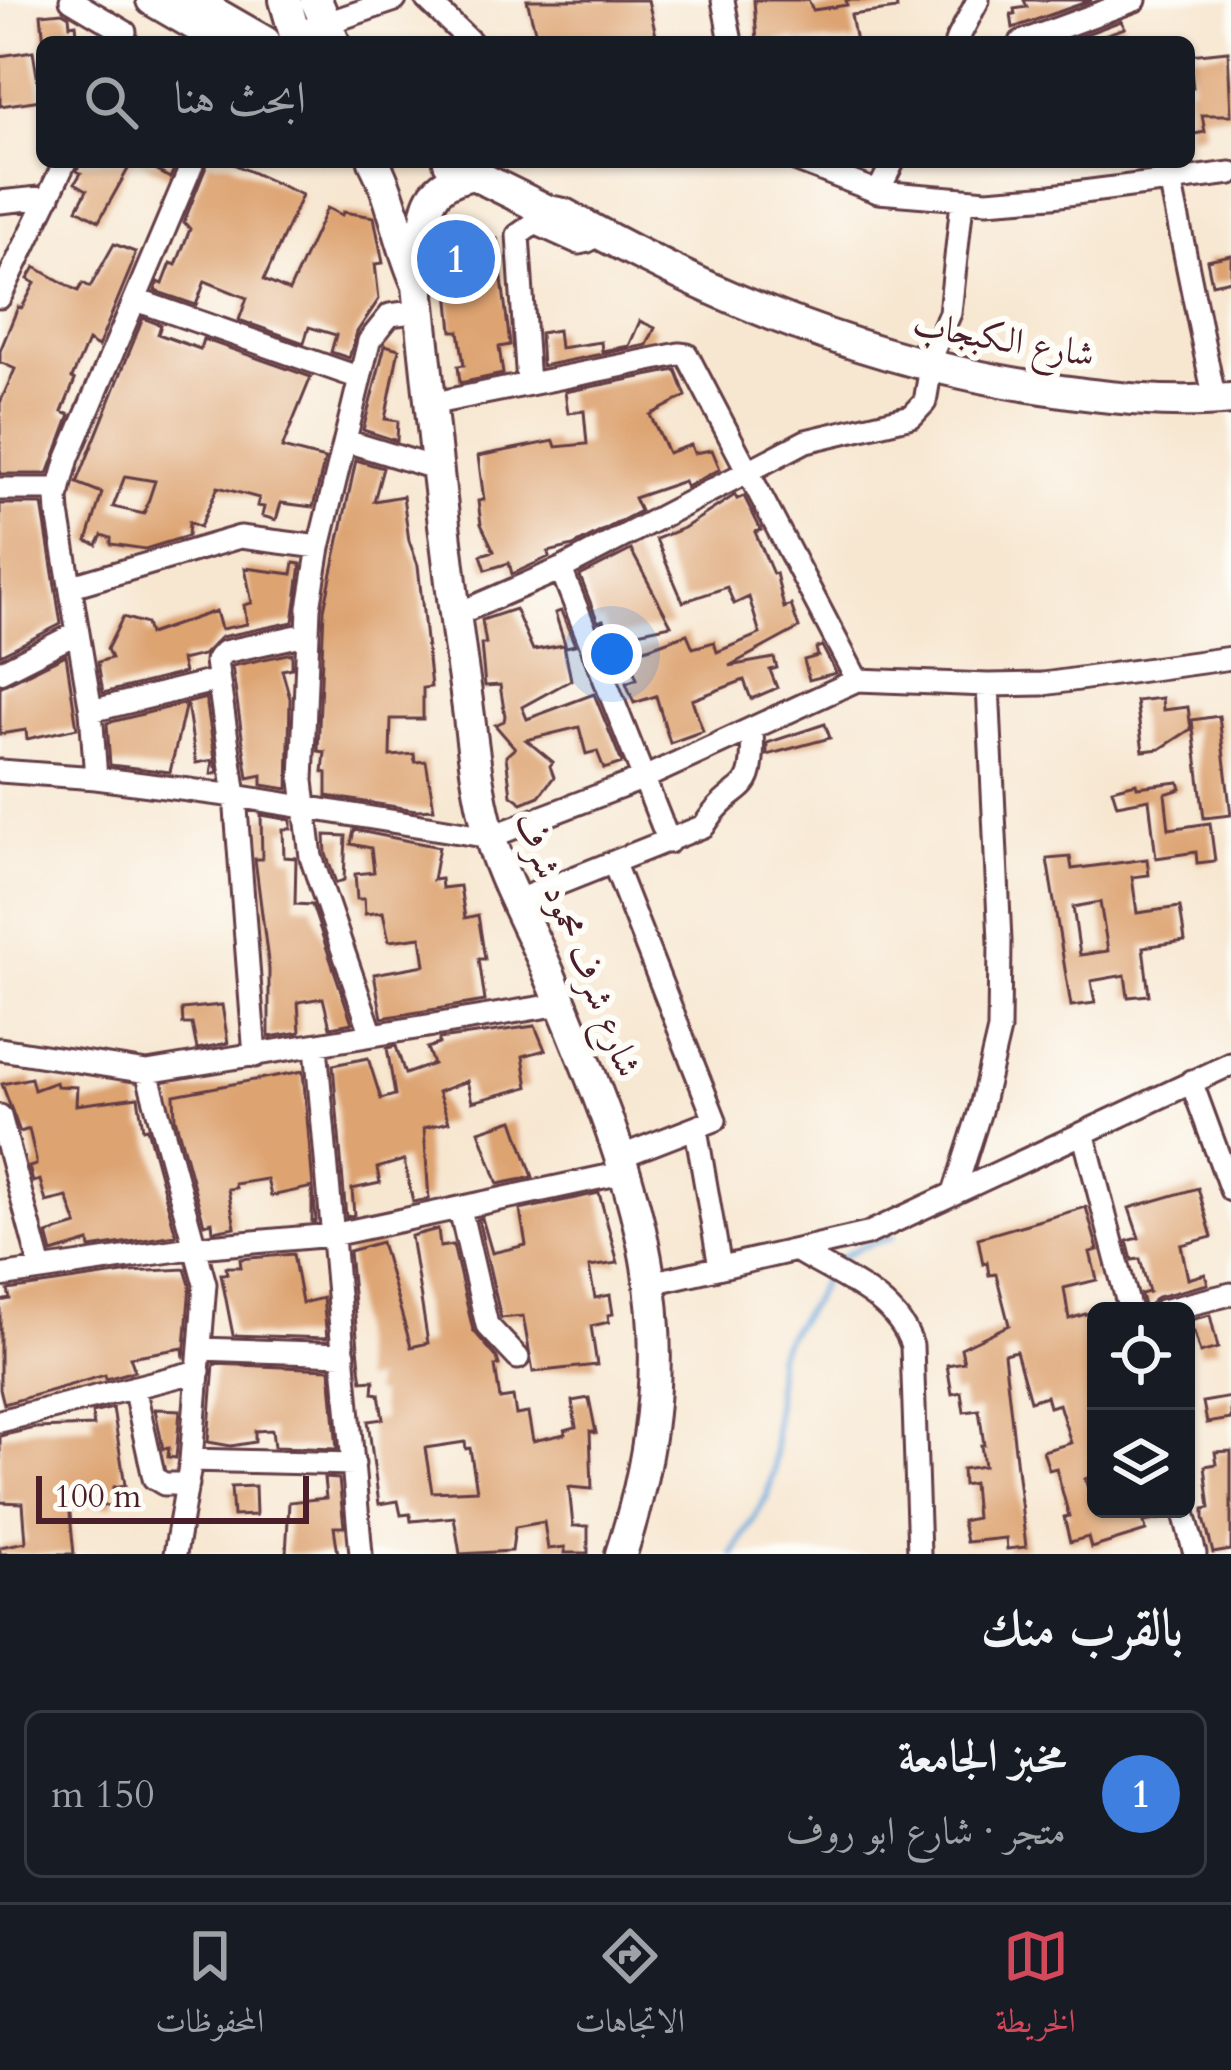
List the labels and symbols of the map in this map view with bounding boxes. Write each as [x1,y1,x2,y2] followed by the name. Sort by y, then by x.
[417,214,495,304] pin: 1
[908,299,1098,384] street label: شارع الكبجاب
[582,624,642,684] your location
[497,805,653,1086] street label: شارع شرف محمود شرف
[36,1470,309,1523] scale bar

